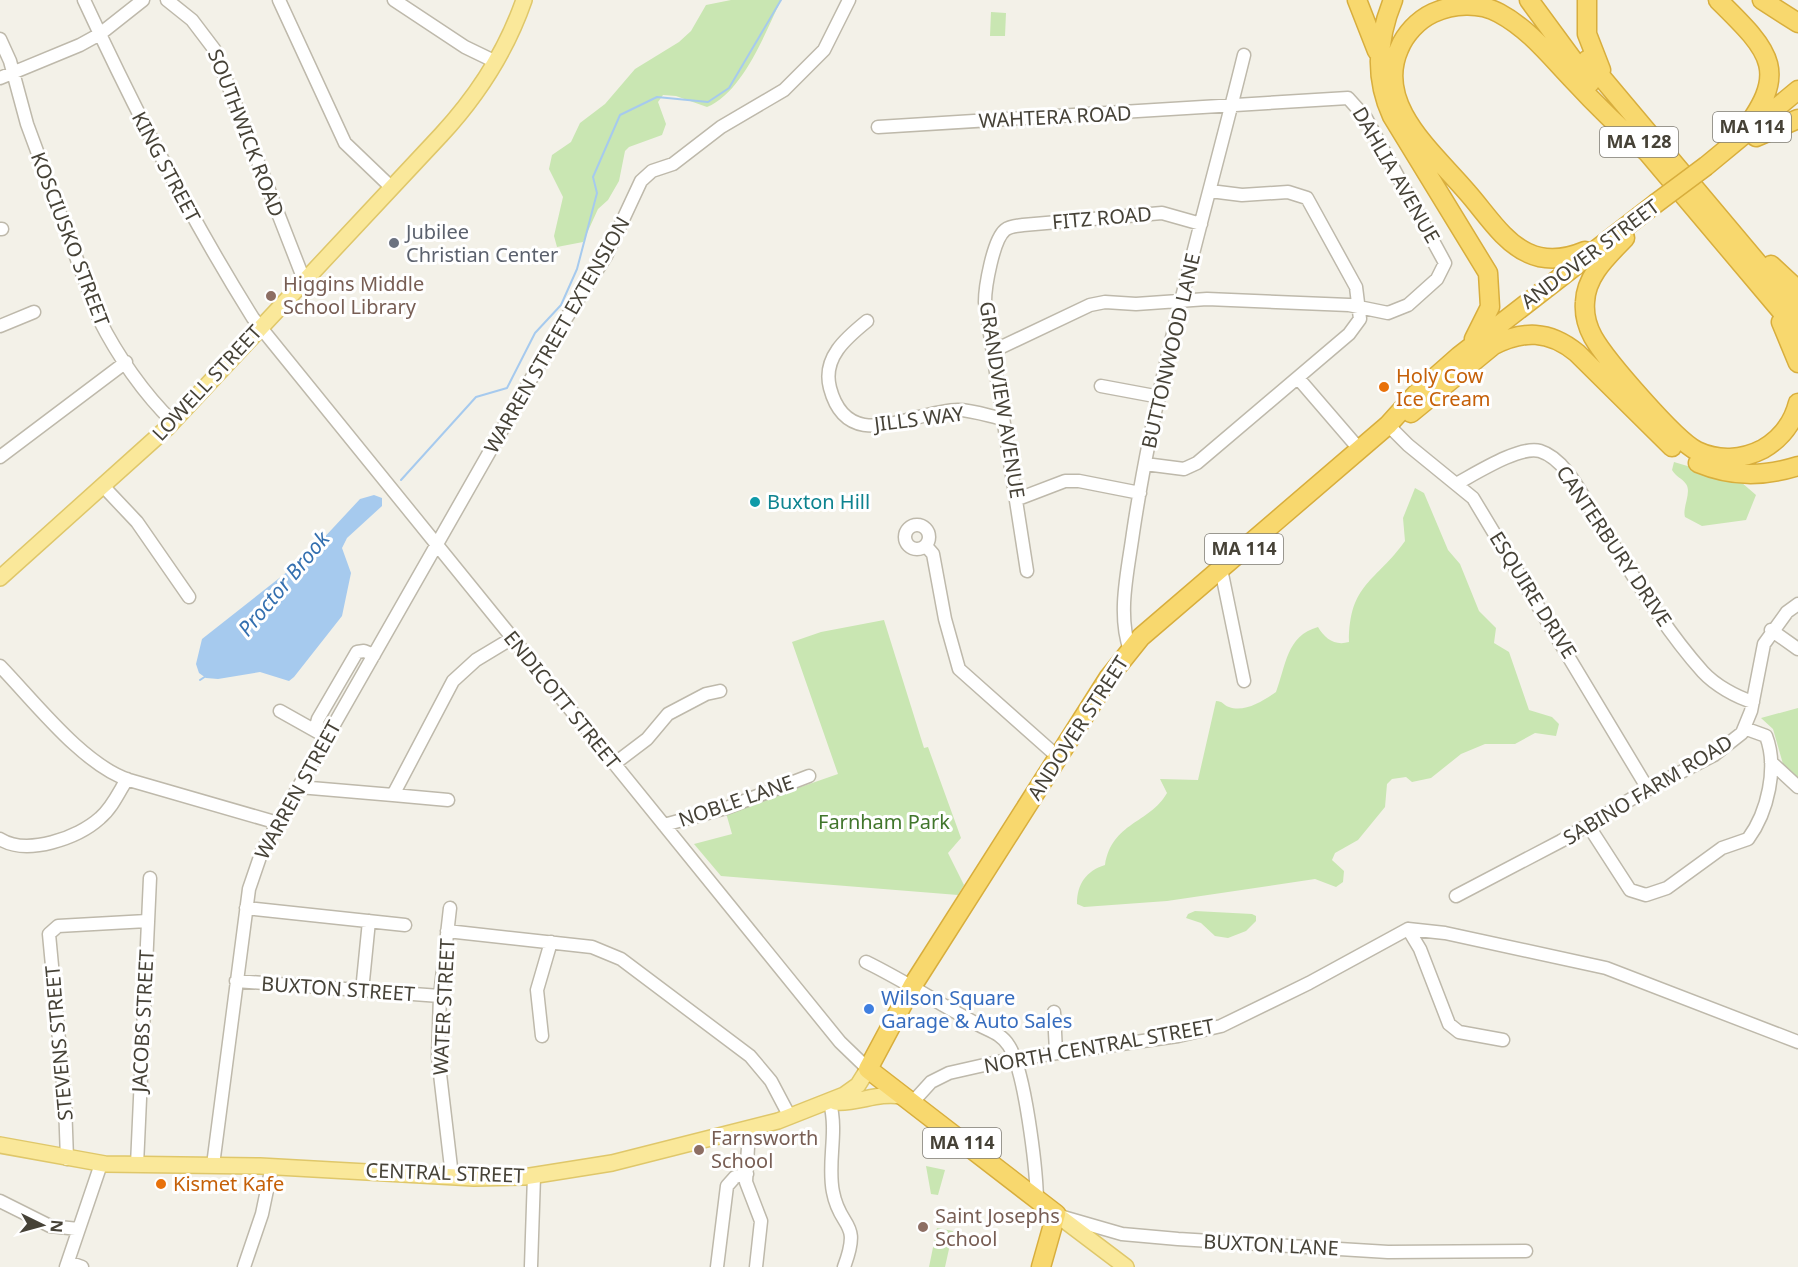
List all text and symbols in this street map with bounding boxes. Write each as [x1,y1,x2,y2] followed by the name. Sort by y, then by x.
[202,45,291,221] street label: SOUTHWICK ROAD
[978,99,1132,134] street label: WAHTERA ROAD
[1346,102,1446,248] street label: DAHLIA AVENUE
[126,107,207,227] street label: KING STREET
[1713,112,1791,142] road number: MA 114
[1600,127,1678,157] road number: MA 128
[25,148,116,330] street label: KOSCIUSKO STREET
[1515,193,1664,315] street label: ANDOVER STREET
[1051,200,1153,235] street label: FITZ ROAD
[478,212,635,458] street label: WARREN STREET EXTENSION
[404,218,558,268] place label: Jubilee Christian Center
[387,236,401,250] marker: Jubilee Christian Center
[1135,251,1206,451] street label: BUTTONWOOD LANE
[283,270,424,320] place label: Higgins Middle School Library
[264,289,278,303] marker: Higgins Middle School Library
[974,299,1031,500] street label: GRANDVIEW AVENUE
[146,319,267,446] street label: LOWELL STREET
[1396,362,1491,412] place label: Holy Cow Ice Cream
[1377,380,1391,394] marker: Holy Cow Ice Cream
[871,400,966,438] street label: JILLS WAY
[1550,460,1678,632] street label: CANTERBURY DRIVE
[767,488,870,515] place label: Buxton Hill
[748,495,762,509] marker: Buxton Hill
[231,524,336,642] water label: Proctor Brook
[1484,526,1583,663] street label: ESQUIRE DRIVE
[1205,534,1283,564] road number: MA 114
[498,625,627,775] street label: ENDICOTT STREET
[1021,650,1134,805] street label: ANDOVER STREET
[248,715,347,864] street label: WARREN STREET
[1558,728,1737,851] street label: SABINO FARM ROAD
[675,768,797,833] street label: NOBLE LANE
[818,808,950,835] park label: Farnham Park
[426,938,461,1076] street label: WATER STREET
[125,949,160,1095] street label: JACOBS STREET
[38,964,79,1122] street label: STEVENS STREET
[260,970,416,1007] street label: BUXTON STREET
[881,984,1072,1034] place label: Wilson Square Garage & Auto Sales
[862,1002,876,1016] marker: Wilson Square Garage & Auto Sales
[982,1012,1216,1079] street label: NORTH CENTRAL STREET
[711,1124,818,1174] place label: Farnsworth School
[923,1128,1001,1158] road number: MA 114
[692,1143,706,1157] marker: Farnsworth School
[365,1156,525,1189] street label: CENTRAL STREET
[173,1170,284,1197] place label: Kismet Kafe
[154,1177,168,1191] marker: Kismet Kafe
[12,1195,72,1255] north arrow
[935,1202,1060,1252] place label: Saint Josephs School
[45,1219,68,1234] text: N
[916,1220,930,1234] marker: Saint Josephs School
[1203,1227,1339,1262] street label: BUXTON LANE

